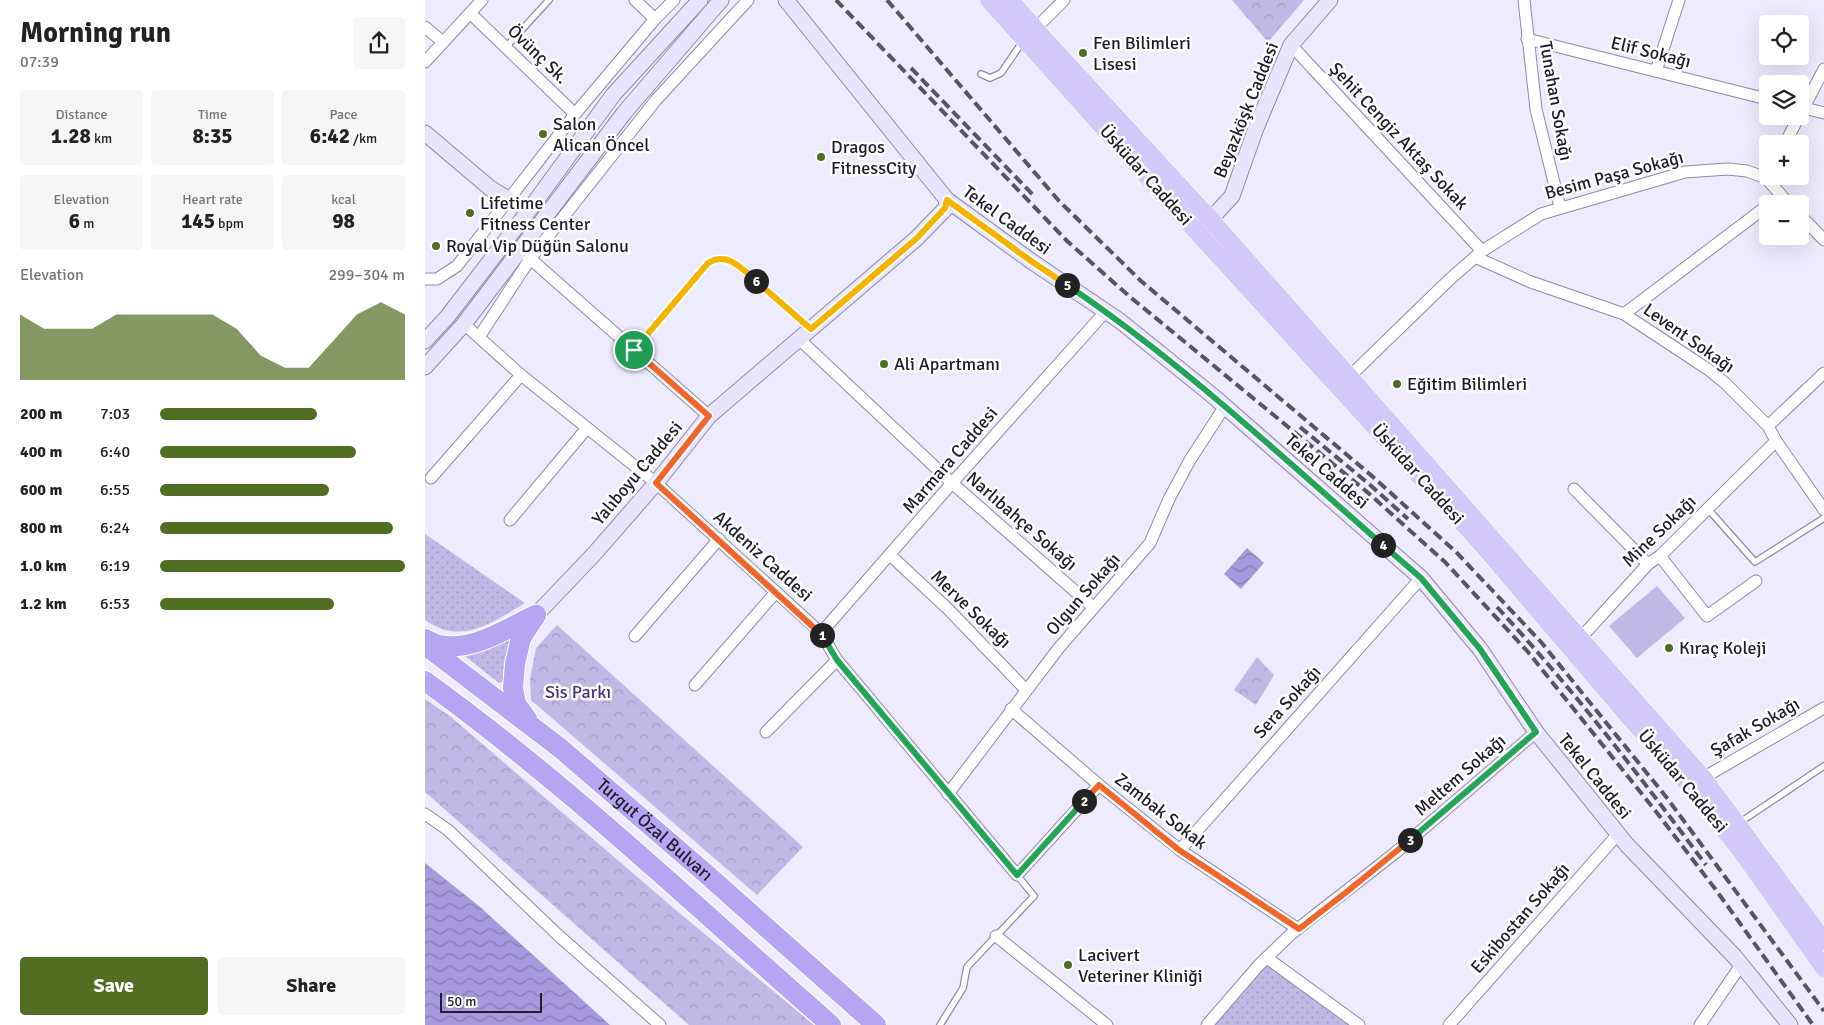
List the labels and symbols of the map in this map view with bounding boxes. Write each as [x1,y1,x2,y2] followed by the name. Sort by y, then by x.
[503,20,573,88] street label: Övünç Sk.
[1609,31,1693,73] street label: Elif Sokağı
[1093,32,1191,75] place label: Fen Bilimleri Lisesi
[1209,39,1283,181] street label: Beyazköşk Caddesi
[1535,40,1577,162] street label: Tunahan Sokağı
[1077,47,1089,59] marker: Fen Bilimleri Lisesi
[1325,58,1473,214] street label: Şehit Cengiz Aktaş Sokak
[553,113,650,156] place label: Salon Alican Öncel
[1095,120,1197,230] street label: Üsküdar Caddesi
[537,128,549,140] marker: Salon Alican Öncel
[831,136,917,179] place label: Dragos FitnessCity
[1542,146,1686,204] street label: Besim Paşa Sokağı
[815,151,827,163] marker: Dragos FitnessCity
[958,181,1056,259] street label: Tekel Caddesi
[480,192,591,235] place label: Lifetime Fitness Center
[464,207,476,219] marker: Lifetime Fitness Center
[446,235,629,257] place label: Royal Vip Düğün Salonu
[430,240,442,252] marker: Royal Vip Düğün Salonu
[743,268,769,294] pin: 6
[1055,272,1079,298] pin: 5
[1639,298,1739,378] street label: Levent Sokağı
[613,329,655,371] pin
[894,353,1000,375] place label: Ali Apartmanı
[878,358,890,370] marker: Ali Apartmanı
[1407,373,1527,395] place label: Eğitim Bilimleri
[1391,378,1403,390] marker: Eğitim Bilimleri
[898,402,1002,518] street label: Marmara Caddesi
[587,417,687,529] street label: Yalıboyu Caddesi
[1367,419,1469,529] street label: Üsküdar Caddesi
[1281,429,1373,513] street label: Tekel Caddesi
[962,467,1082,575] street label: Narlıbahçe Sokağı
[1618,490,1700,572] street label: Mine Sokağı
[709,506,817,606] street label: Akdeniz Caddesi
[1371,532,1395,558] pin: 4
[1041,548,1125,640] street label: Olgun Sokağı
[926,565,1016,653] street label: Merve Sokağı
[809,622,835,648] pin: 1
[1679,637,1766,659] place label: Kıraç Koleji
[1663,642,1675,654] marker: Kıraç Koleji
[1249,661,1325,743] street label: Sera Sokağı
[545,681,611,703] park label: Sis Parkı
[1707,693,1803,761] street label: Şafak Sokağı
[1633,725,1733,837] street label: Üsküdar Caddesi
[1410,729,1510,821] street label: Meltem Sokağı
[1554,729,1636,823] street label: Tekel Caddesi
[1110,768,1212,854] street label: Zambak Sokak
[592,774,718,886] street label: Turgut Özal Bulvarı
[1071,788,1097,814] pin: 2
[1397,828,1423,852] pin: 3
[1466,858,1574,978] street label: Eskibostan Sokağı
[1078,944,1203,987] place label: Lacivert Veteriner Kliniği
[1062,959,1074,971] marker: Lacivert Veteriner Kliniği
[440,990,543,1013] scale bar

